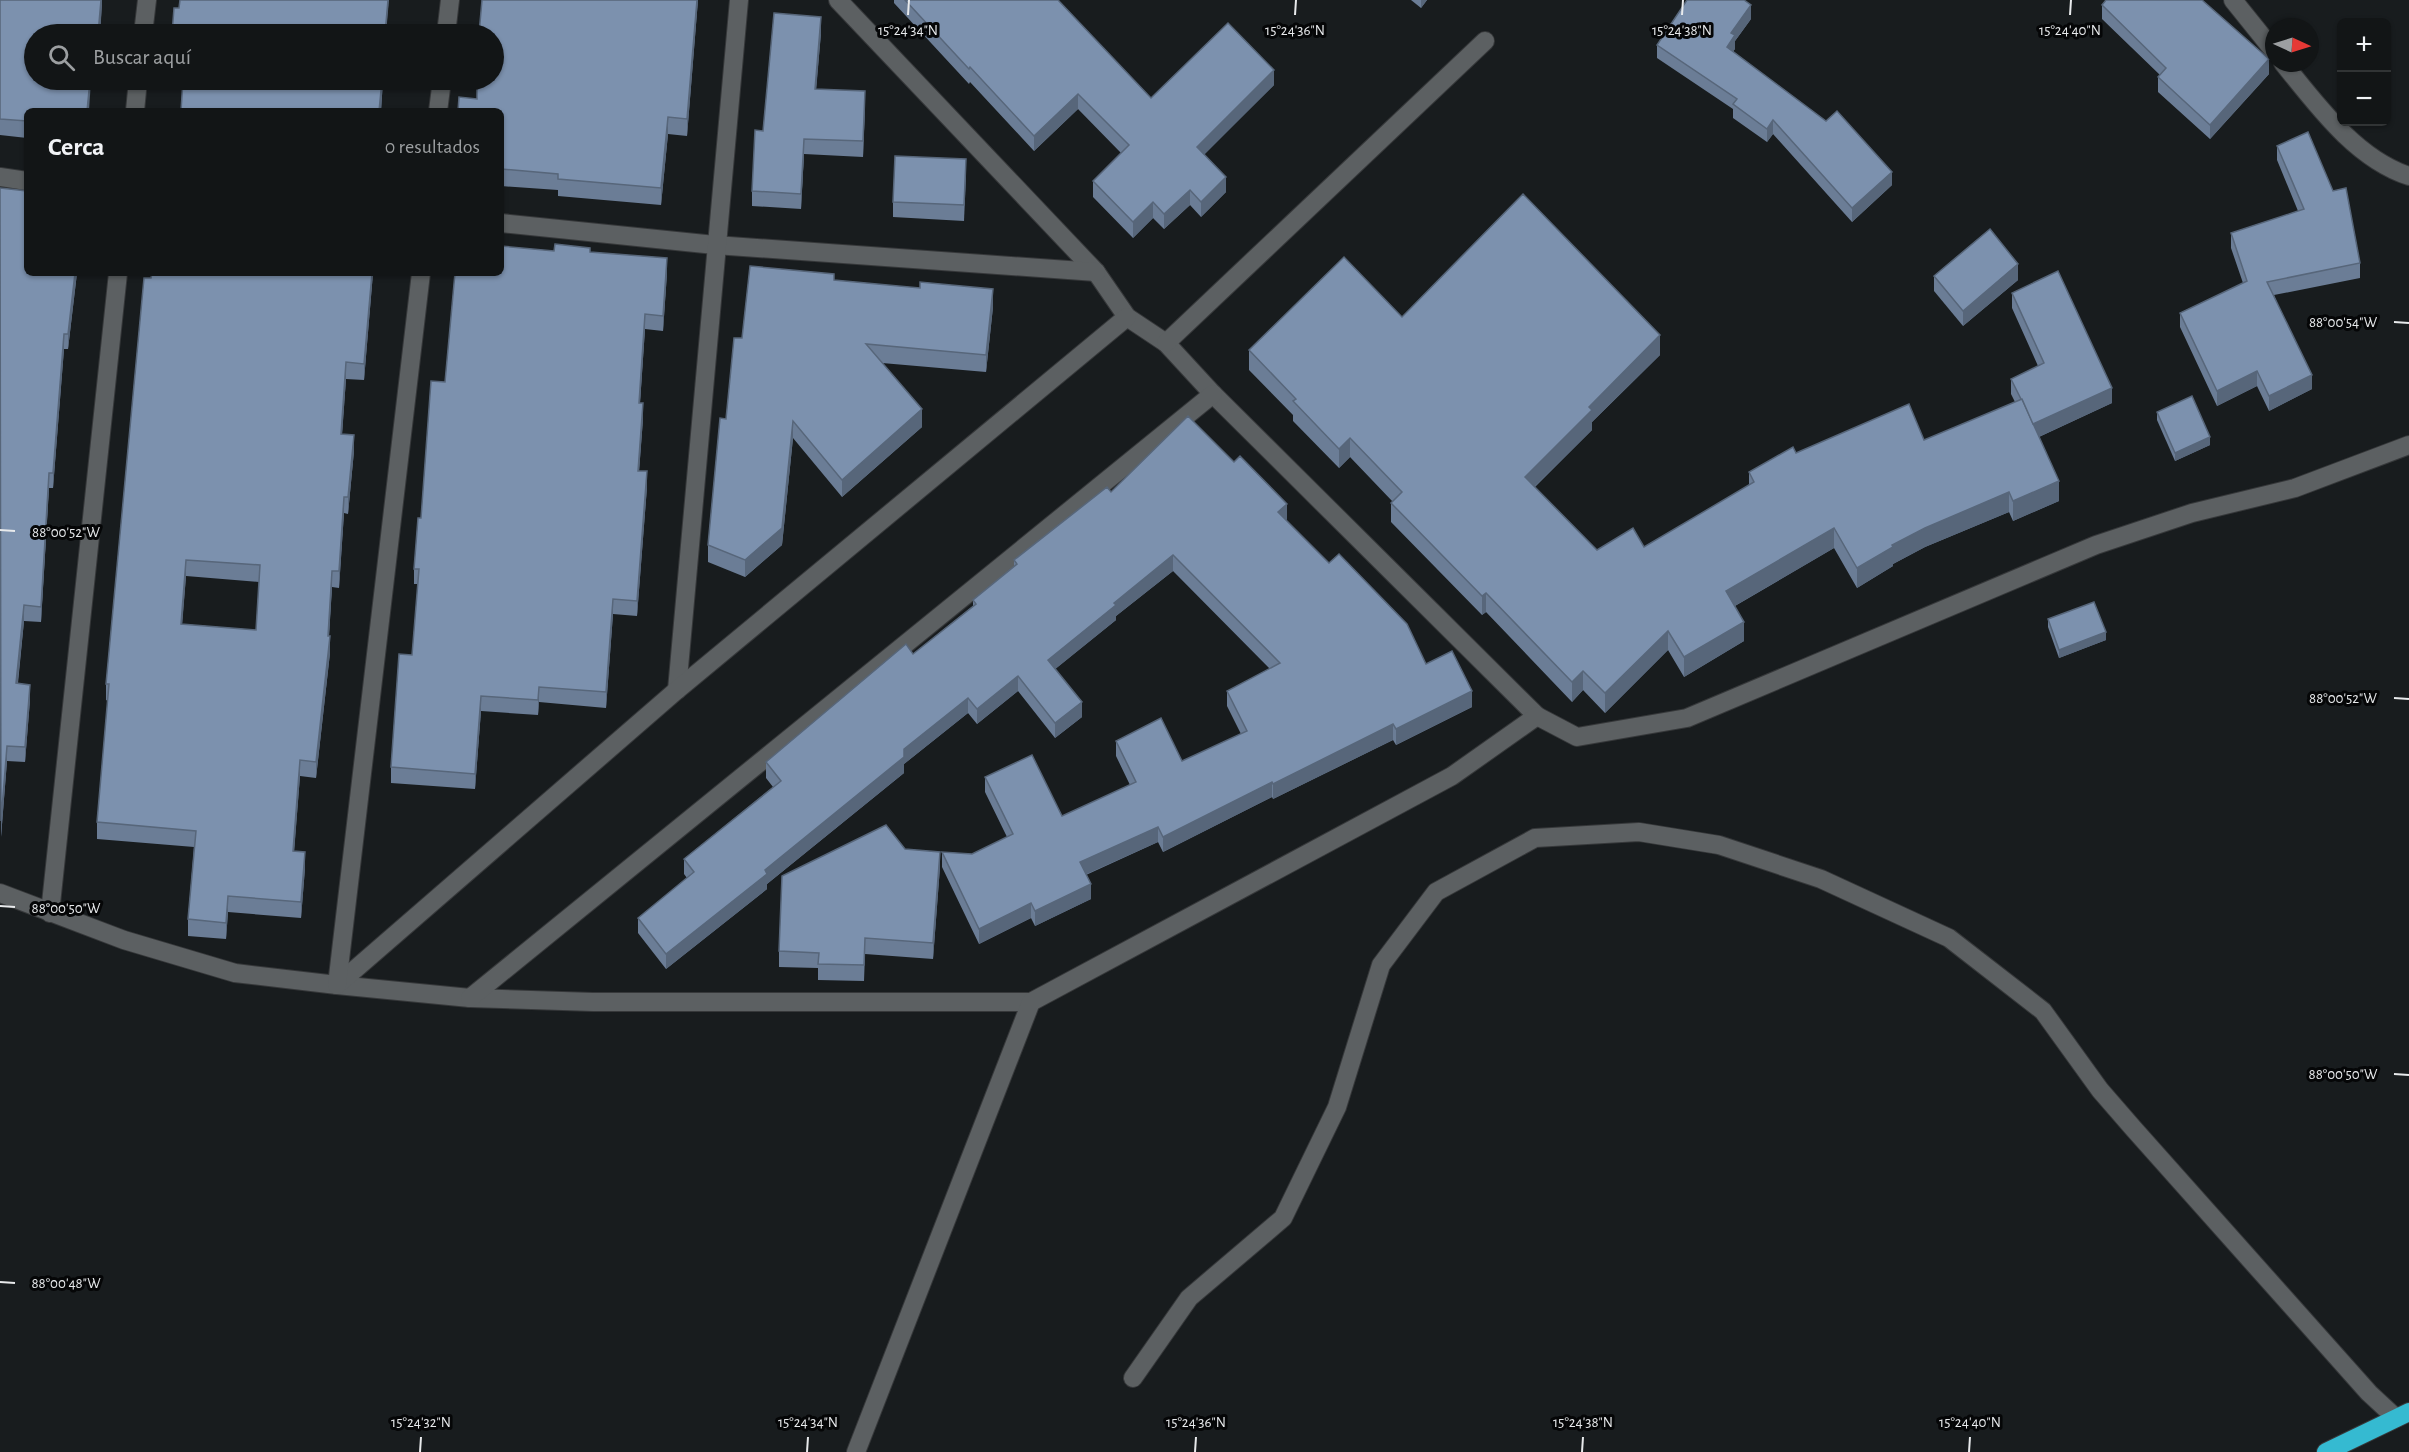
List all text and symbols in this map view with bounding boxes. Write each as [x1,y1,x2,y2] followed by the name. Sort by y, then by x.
[2265,18,2319,72] north arrow
[2337,18,2391,126] map controls
[2337,18,2391,72] button: +
[878,23,938,38] text: 15°24'34"N
[1265,23,1325,38] text: 15°24'36"N
[1652,23,1712,38] text: 15°24'38"N
[2039,23,2101,38] text: 15°24'40"N
[24,24,504,90] search box
[45,41,78,74] icon: search
[93,46,191,68] text: Buscar aquí
[2337,72,2391,126] button: −
[48,134,105,160] text: Cerca
[385,137,480,157] text: 0 resultados
[2309,315,2378,330] text: 88°00'54"W
[32,525,101,540] text: 88°00'52"W
[2309,691,2378,706] text: 88°00'52"W
[32,901,101,916] text: 88°00'50"W
[2309,1067,2378,1082] text: 88°00'50"W
[31,1276,101,1291] text: 88°00'48"W
[391,1415,451,1430] text: 15°24'32"N
[778,1415,838,1430] text: 15°24'34"N
[1166,1415,1226,1430] text: 15°24'36"N
[1553,1415,1613,1430] text: 15°24'38"N
[1939,1415,2001,1430] text: 15°24'40"N

